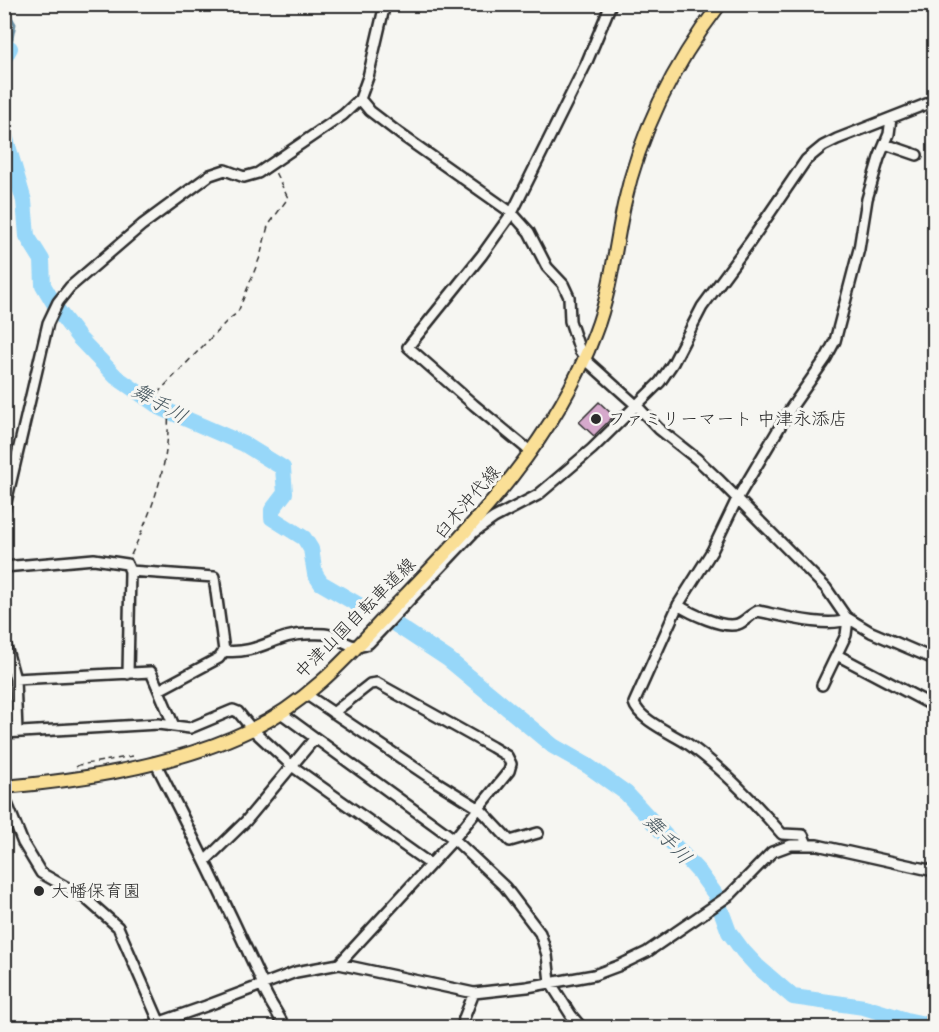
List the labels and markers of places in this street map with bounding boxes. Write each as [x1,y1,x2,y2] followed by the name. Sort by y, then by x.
[608,408,847,432] place label: ファミリーマート 中津永添店
[589,412,603,426] marker: ファミリーマート 中津永添店
[51,880,141,904] place label: 大幡保育園
[32,884,46,898] marker: 大幡保育園

